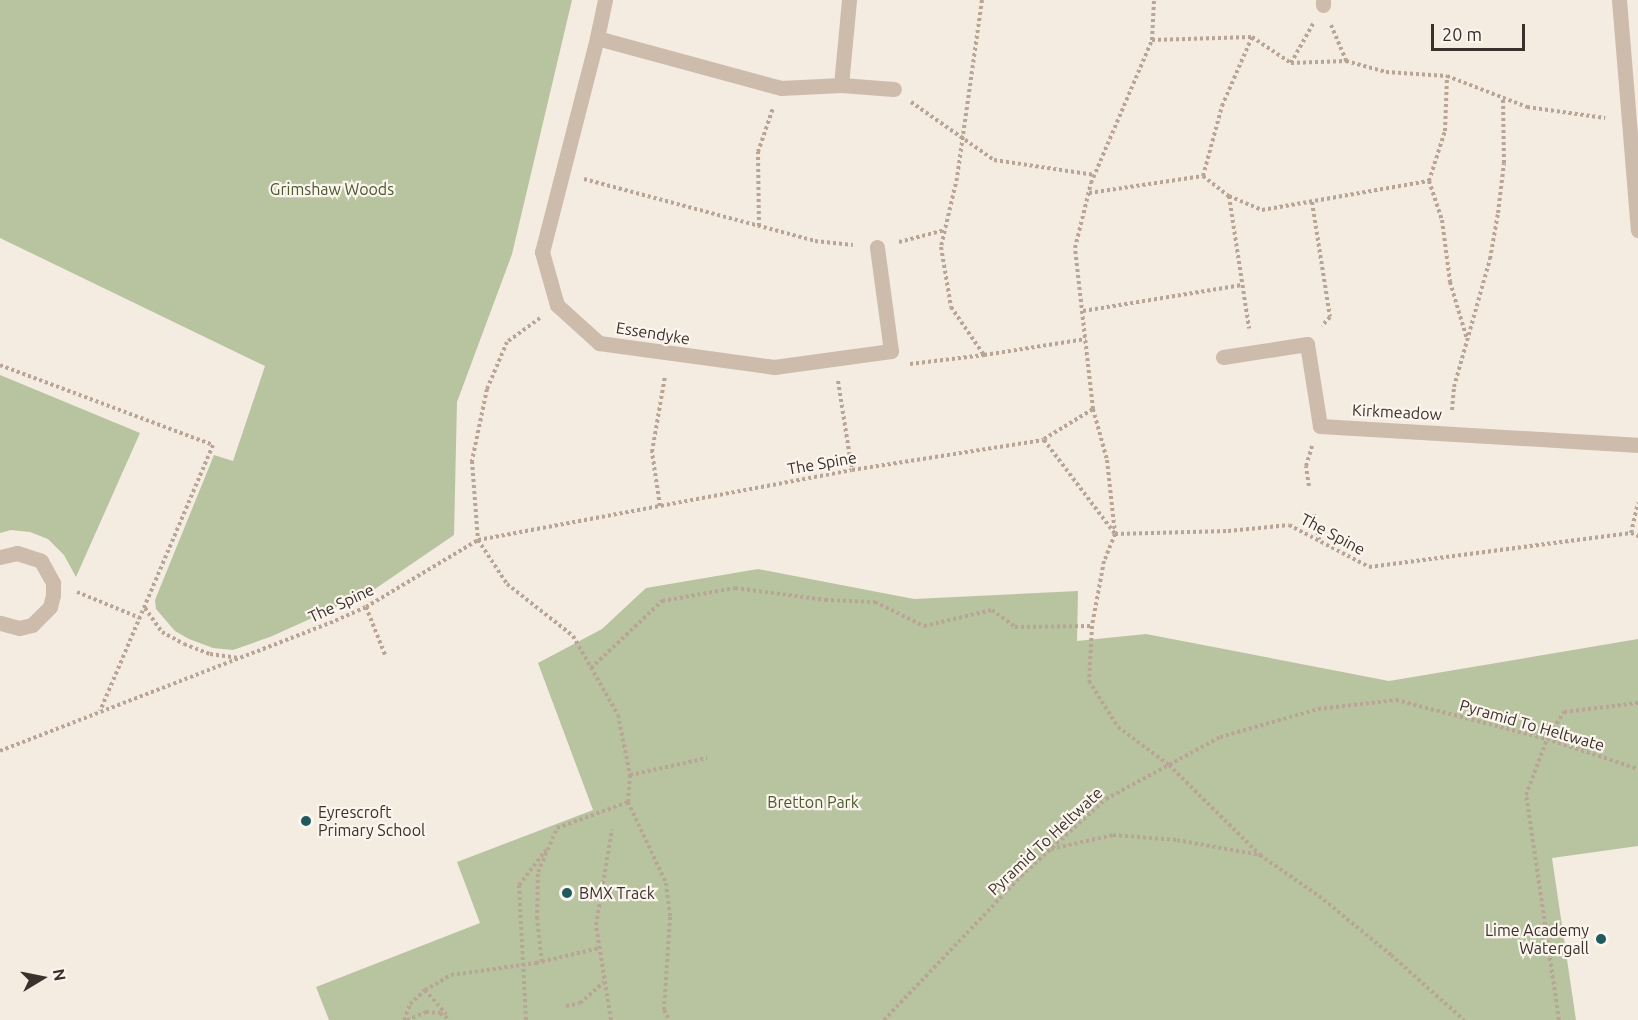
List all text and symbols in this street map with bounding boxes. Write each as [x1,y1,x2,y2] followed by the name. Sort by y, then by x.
[1434,12,1528,50] scale bar
[1442,24,1482,44] text: 20 m
[270,179,394,199] park label: Grimshaw Woods
[615,318,691,348] street label: Essendyke
[1352,400,1442,424] street label: Kirkmeadow
[786,447,858,479] street label: The Spine
[1298,509,1368,559] street label: The Spine
[305,579,377,627] street label: The Spine
[1457,695,1607,755] street label: Pyramid To Heltwate
[984,783,1106,899] street label: Pyramid To Heltwate
[767,792,859,812] park label: Bretton Park
[318,802,425,840] place label: Eyrescroft Primary School
[299,814,313,828] marker: Eyrescroft Primary School
[579,883,655,903] place label: BMX Track
[560,886,574,900] marker: BMX Track
[1485,920,1589,958] place label: Lime Academy Watergall
[1594,932,1608,946] marker: Lime Academy Watergall
[12,948,72,1008] north arrow
[50,967,70,982] text: N

